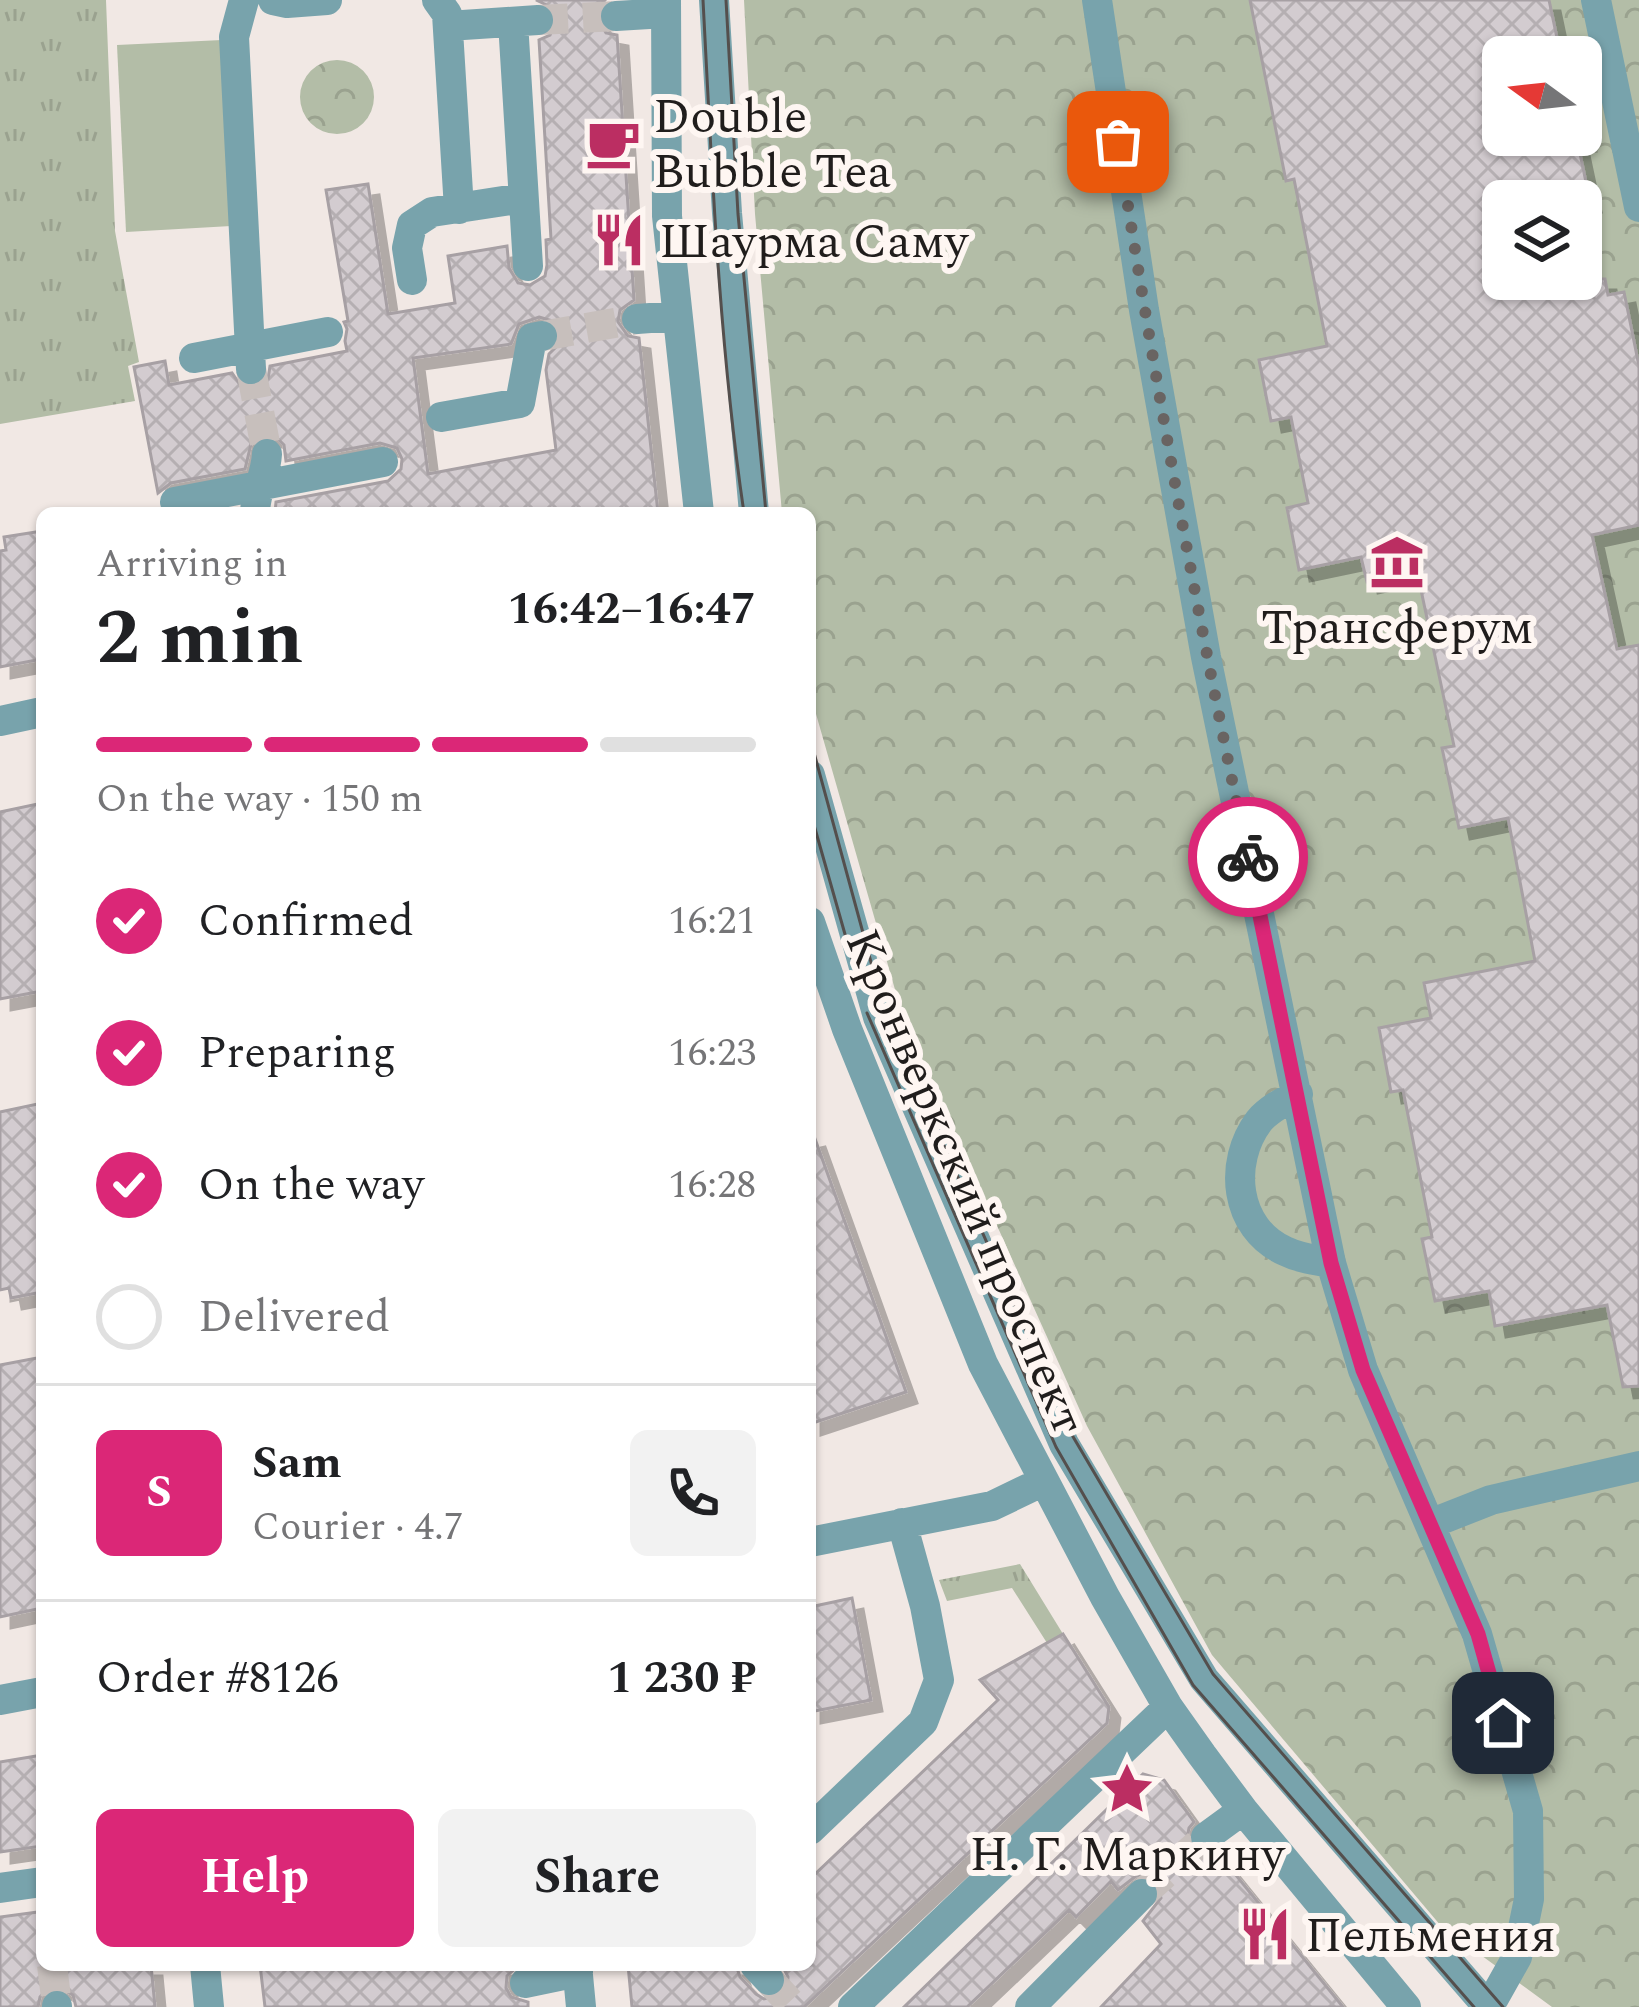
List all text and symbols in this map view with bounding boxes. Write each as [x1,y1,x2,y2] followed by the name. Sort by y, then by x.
[1482,36,1602,156] north arrow
[1482,36,1602,300] map controls
[653,81,891,209] place label: Double Bubble Tea
[1067,91,1169,193] pin
[1085,109,1151,175] icon: bag
[584,114,642,172] cafe icon: Double Bubble Tea
[1482,180,1602,300] button: layers
[659,206,970,279] place label: Шаурма Саму
[590,211,648,269] restaurant icon: Шаурма Саму
[1368,533,1426,591] museum icon: Трансферум
[96,535,288,594] text: Arriving in
[507,575,756,644] text: 16:42–16:47
[96,579,304,698] text: 2 min
[1261,592,1533,665] place label: Трансферум
[96,770,423,829] text: On the way · 150 m
[1188,797,1308,917] courier
[1215,824,1281,890] icon: bike
[198,887,414,956] text: Confirmed
[96,888,162,954] icon: check
[668,892,756,951] text: 16:21
[825,918,1104,1446] street label: Кронверкский проспект
[198,1019,396,1088] text: Preparing
[96,1020,162,1086] icon: check
[668,1024,756,1083] text: 16:23
[198,1151,424,1220] text: On the way
[96,1152,162,1218] icon: check
[668,1156,756,1215] text: 16:28
[198,1283,390,1352] text: Delivered
[252,1429,342,1498] text: Sam
[630,1430,756,1556] button: phone
[146,1458,172,1527] text: S
[252,1498,463,1557] text: Courier · 4.7
[96,1644,339,1713] text: Order #8126
[607,1644,756,1713] text: 1 230 ₽
[1452,1672,1554,1774] pin
[1470,1690,1536,1756] icon: home
[1098,1760,1156,1818] place icon: Н. Г. Маркину
[96,1809,414,1947] button: Help
[438,1809,756,1947] button: Share
[970,1819,1286,1892] place label: Н. Г. Маркину
[1305,1900,1556,1973] place label: Пельмения
[1236,1905,1294,1963] restaurant icon: Пельмения

